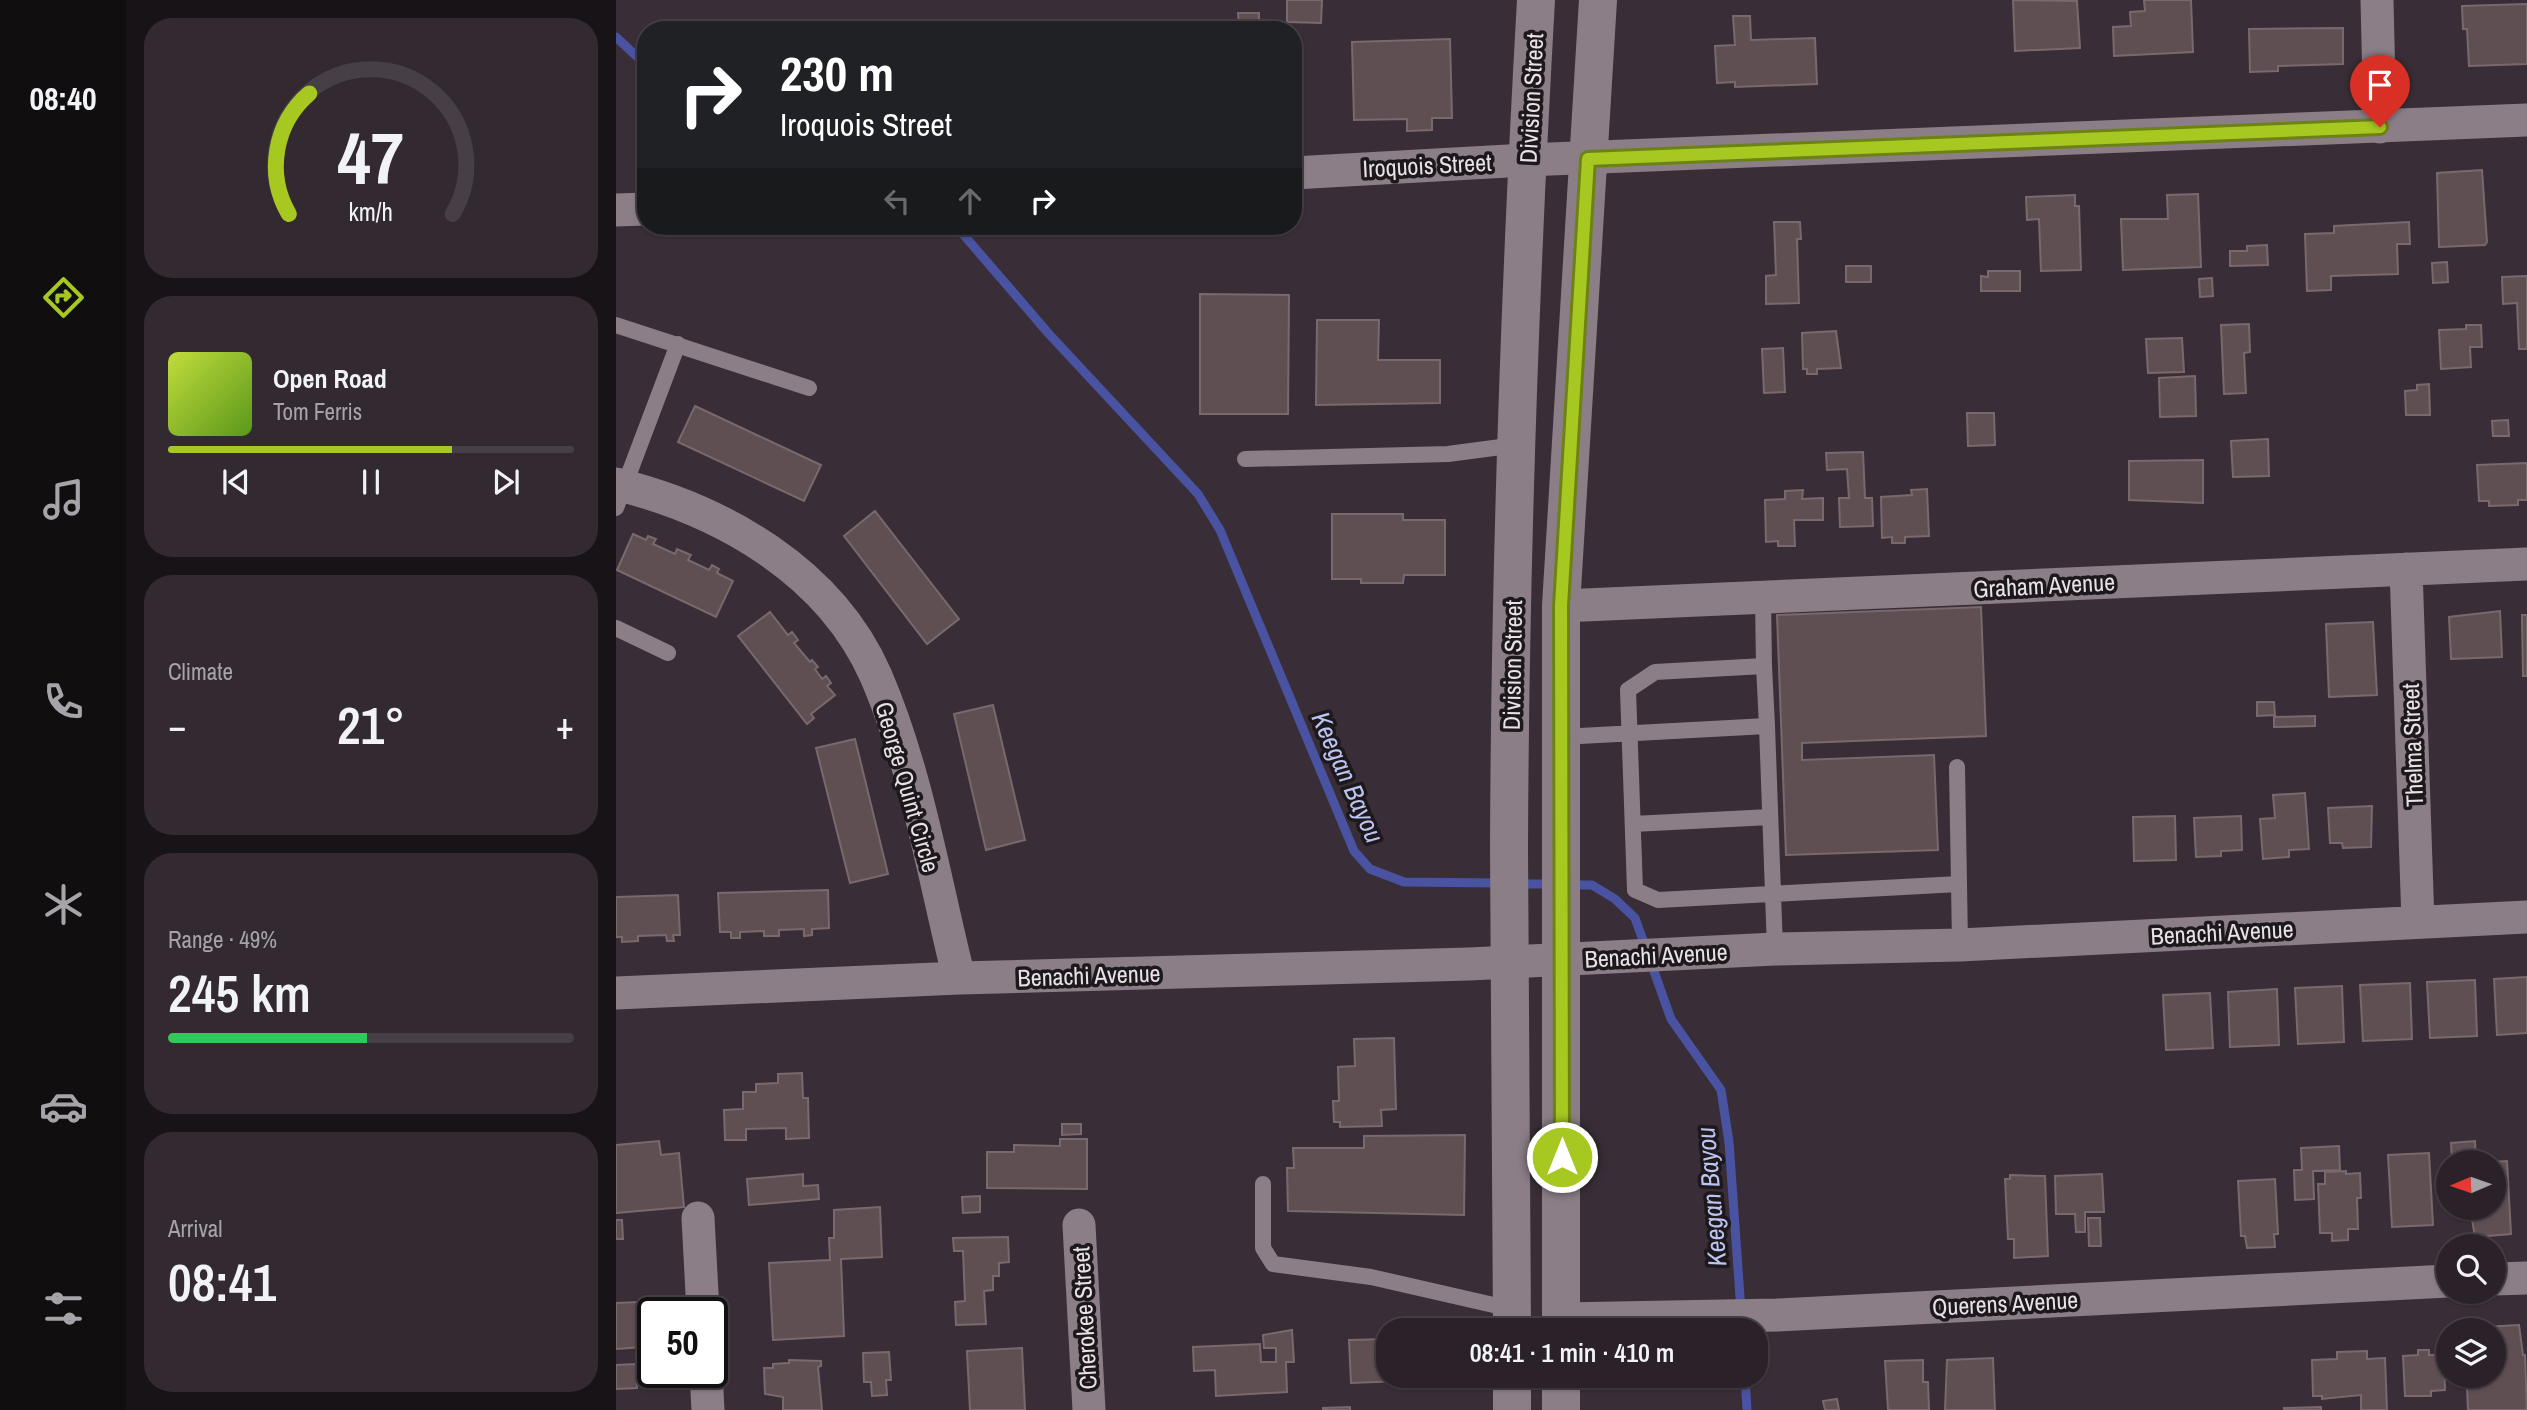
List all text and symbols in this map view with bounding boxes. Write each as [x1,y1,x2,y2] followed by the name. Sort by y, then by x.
[1512,32,1550,164] street label: Division Street
[780,40,894,106] text: 230 m
[665,49,756,140] icon: right
[2350,55,2410,127] pin
[2361,66,2399,104] icon: arrive
[29,77,97,120] text: 08:40
[780,103,952,146] text: Iroquois Street
[338,110,404,208] text: 47
[1362,146,1493,184] street label: Iroquois Street
[878,182,916,220] icon: left
[951,182,989,220] icon: ahead
[1024,182,1062,220] icon: right
[349,195,393,229] text: km/h
[39,273,88,322] icon: directions
[273,361,387,396] text: Open Road
[273,396,362,427] text: Tom Ferris
[217,463,255,501] icon: previous
[352,463,390,501] icon: pause
[487,463,525,501] icon: next
[39,475,88,524] icon: music
[1972,565,2116,605] street label: Graham Avenue
[1495,599,1529,730] street label: Division Street
[168,656,233,687] text: Climate
[39,677,88,726] icon: phone
[2394,682,2430,807] street label: Thelma Street
[337,690,405,760] text: 21°
[868,698,948,876] street label: George Quint Circle
[168,700,186,751] text: −
[556,700,574,751] text: +
[1304,706,1392,848] water label: Keegan Bayou
[39,880,88,929] icon: climate
[2150,912,2294,952] street label: Benachi Avenue
[168,924,277,955] text: Range · 49%
[1584,935,1728,975] street label: Benachi Avenue
[1017,957,1161,993] street label: Benachi Avenue
[168,958,311,1028] text: 245 km
[39,1082,88,1131] icon: car
[1525,1120,1599,1194] position arrow
[1687,1126,1735,1268] water label: Keegan Bayou
[2436,1150,2506,1220] north arrow
[2436,1150,2506,1388] map controls
[168,1213,223,1244] text: Arrival
[2436,1234,2506,1304] button: search
[1064,1245,1104,1390] street label: Cherokee Street
[168,1247,276,1317] text: 08:41
[1931,1283,2079,1323] street label: Querens Avenue
[39,1284,88,1333] icon: filters
[637,1297,728,1388] speed limit sign: 50
[2436,1318,2506,1388] button: layers
[1470,1335,1674,1370] text: 08:41 · 1 min · 410 m

